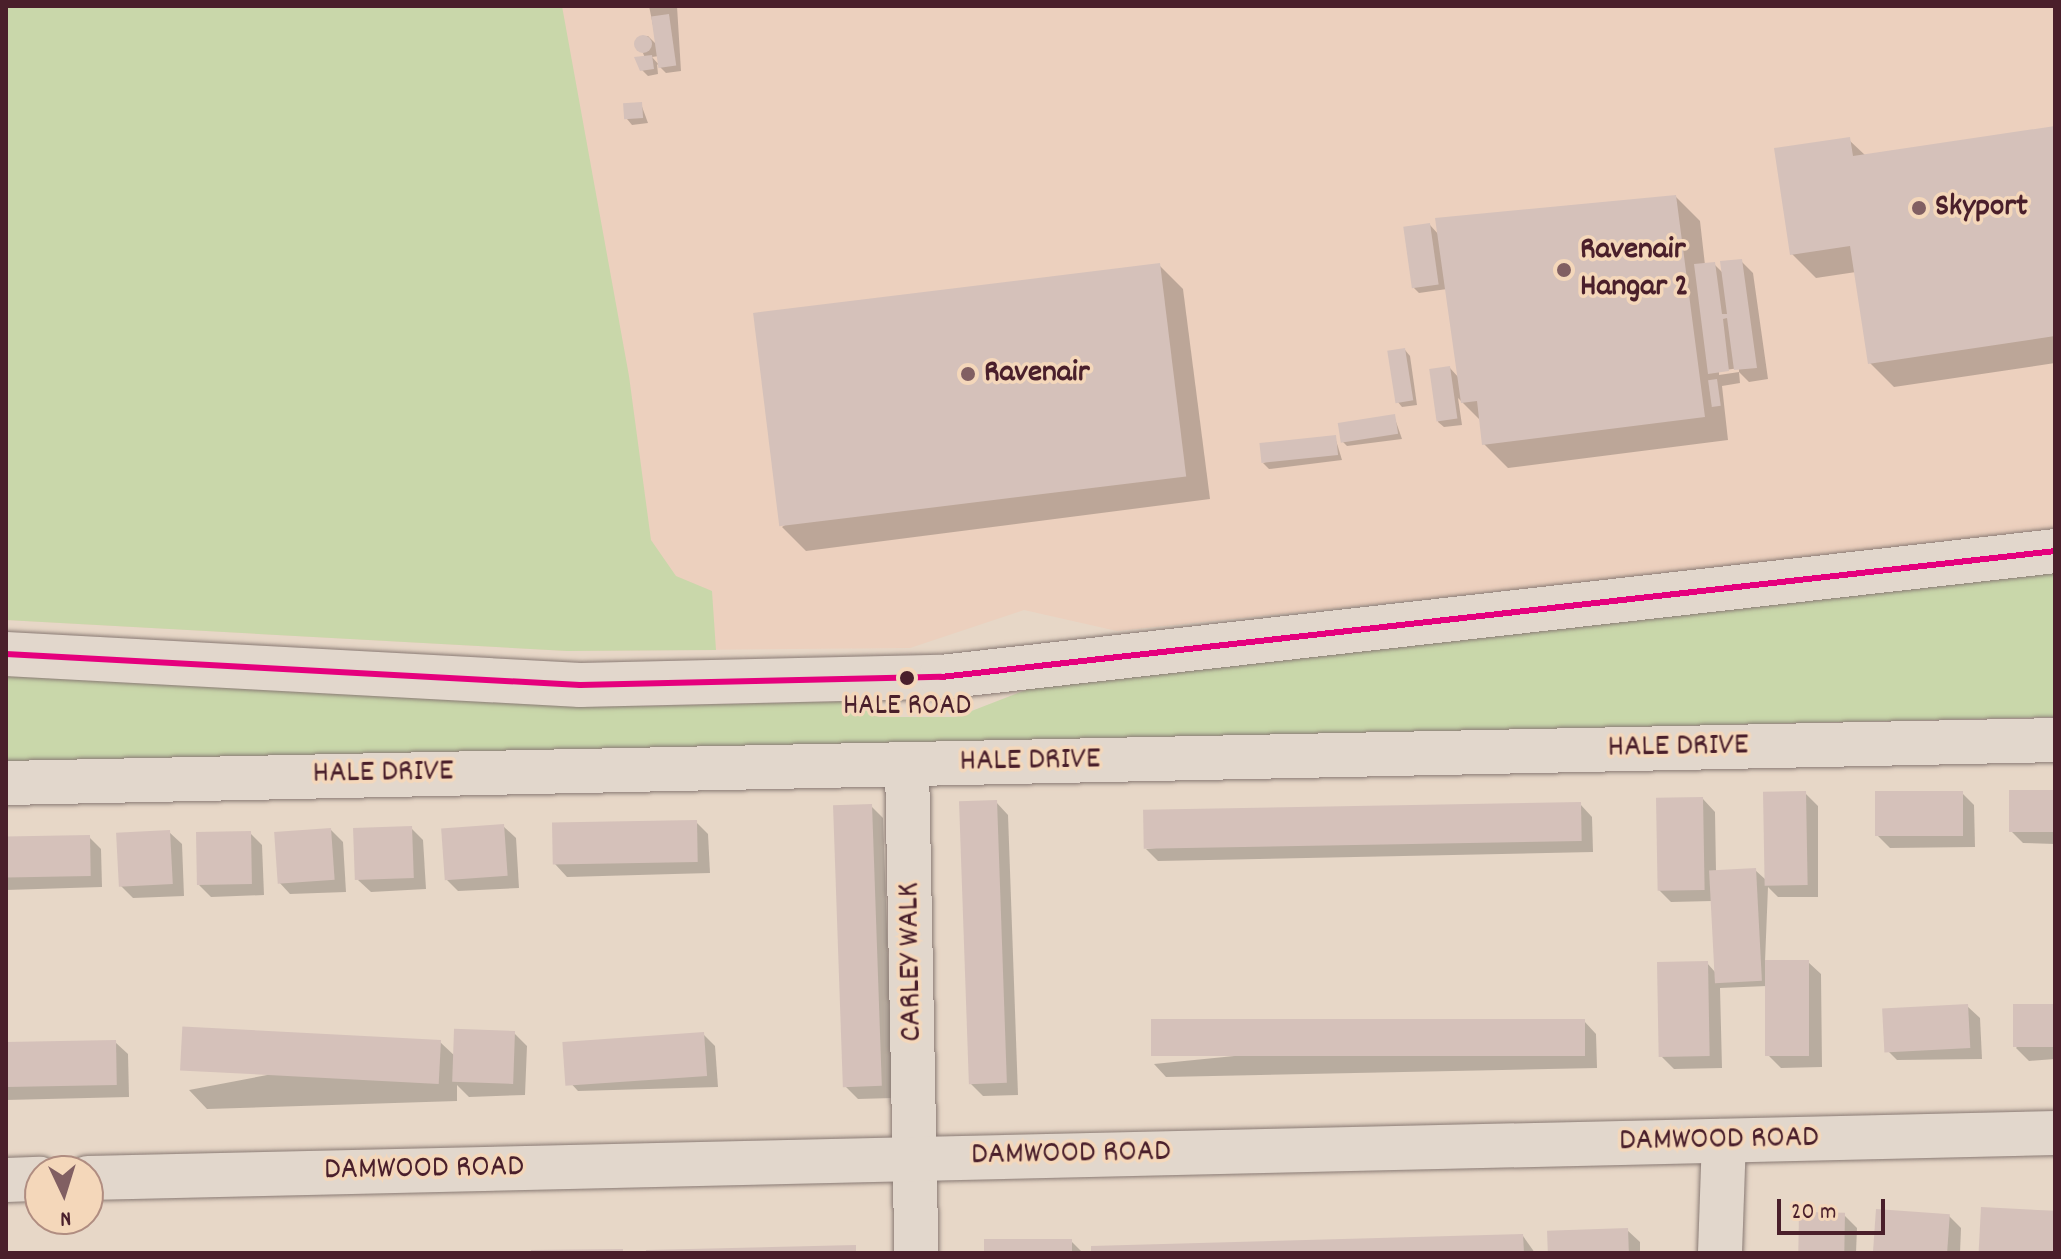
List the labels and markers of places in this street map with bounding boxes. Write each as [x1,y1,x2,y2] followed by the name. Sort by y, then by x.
[1935,189,2028,227] place label: Skyport
[1910,199,1928,217] marker: Skyport
[1580,233,1688,308] place label: Ravenair Hangar 2
[1555,261,1573,279] marker: Ravenair Hangar 2
[984,355,1090,393] place label: Ravenair
[959,365,977,383] marker: Ravenair
[899,670,915,686] marker: HALE ROAD
[843,690,971,726] place label: HALE ROAD

